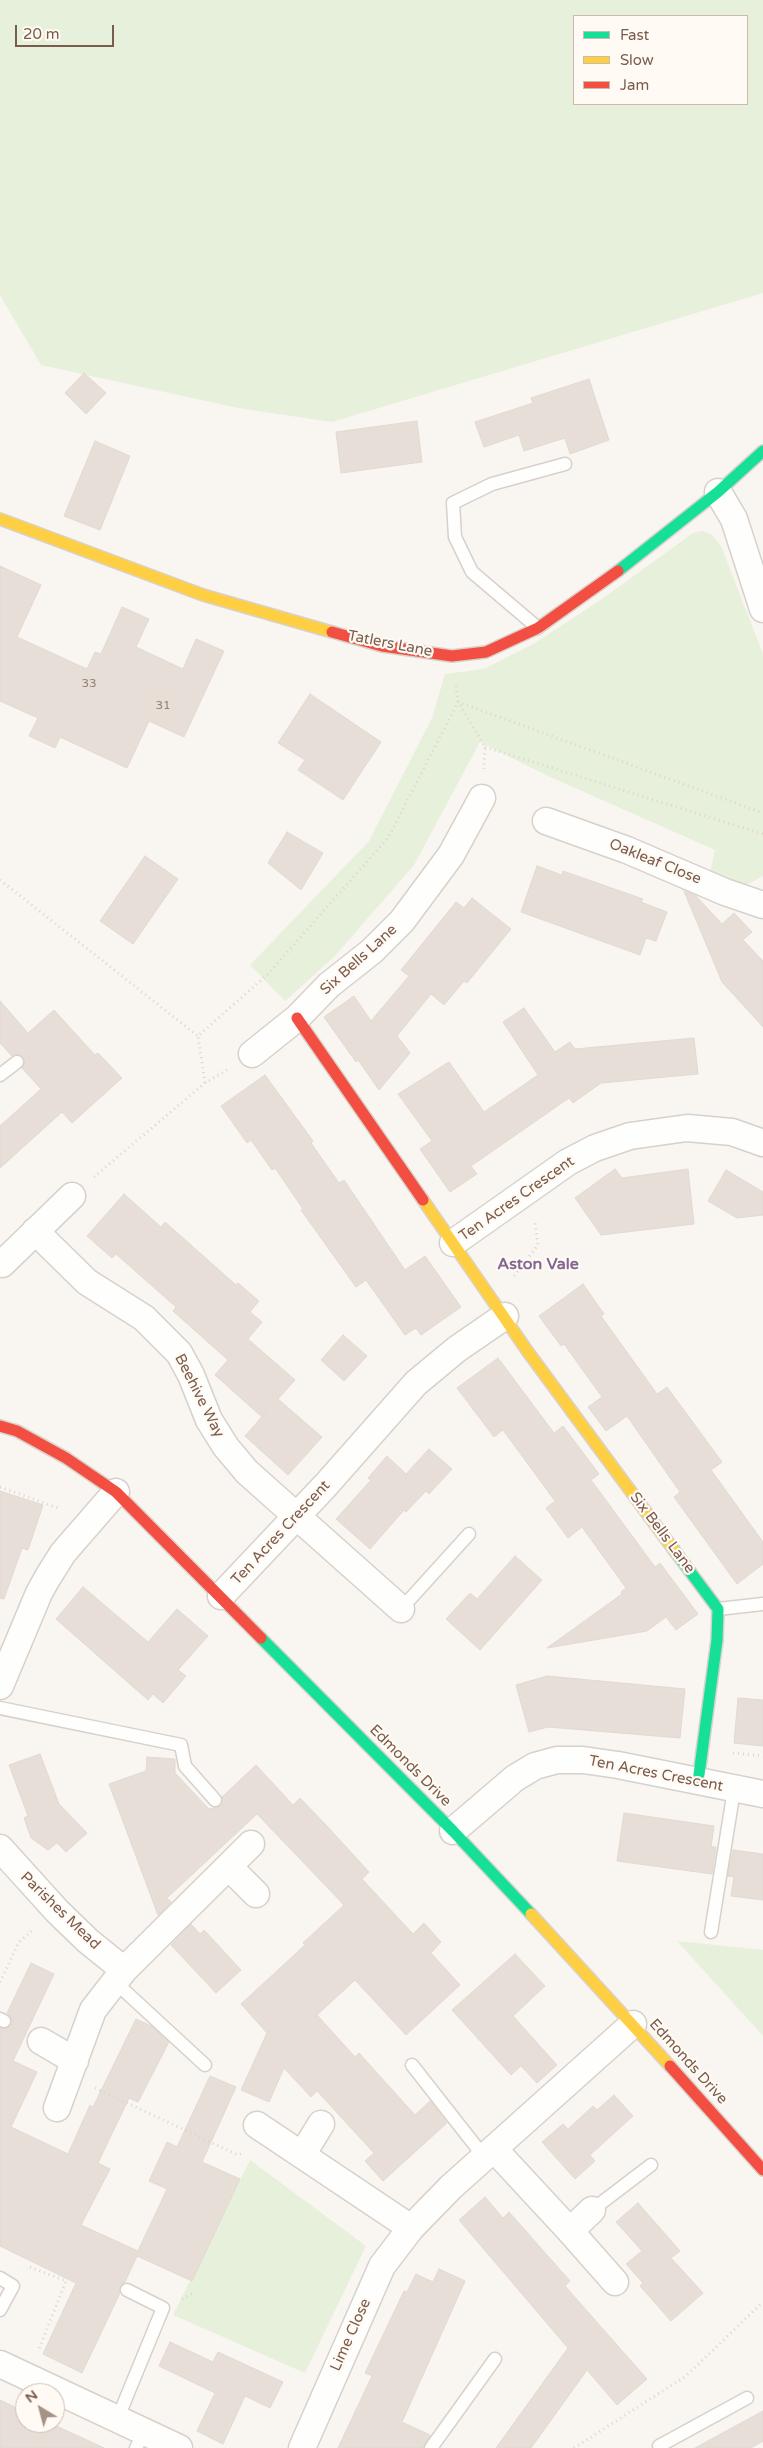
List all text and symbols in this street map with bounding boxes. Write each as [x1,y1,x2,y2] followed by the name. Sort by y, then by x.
[18,15,116,47] scale bar
[573,15,748,105] legend
[23,25,60,43] text: 20 m
[620,26,649,44] text: Fast
[620,51,654,69] text: Slow
[620,76,649,94] text: Jam
[346,627,434,661] street label: Tatlers Lane
[81,677,97,691] house number: 33
[155,699,171,713] house number: 31
[606,835,704,889] street label: Oakleaf Close
[317,921,401,999] street label: Six Bells Lane
[456,1152,578,1246] street label: Ten Acres Crescent
[497,1255,579,1275] district label: Aston Vale
[170,1351,228,1441] street label: Beehive Way
[228,1477,334,1589] street label: Ten Acres Crescent
[626,1489,698,1577] street label: Six Bells Lane
[365,1721,455,1811] street label: Edmonds Drive
[587,1752,725,1796] street label: Ten Acres Crescent
[16,1868,104,1954] street label: Parishes Mead
[645,2016,731,2108] street label: Edmonds Drive
[327,2296,375,2374] street label: Lime Close
[15,2383,65,2433] north arrow
[22,2386,41,2407] text: N

